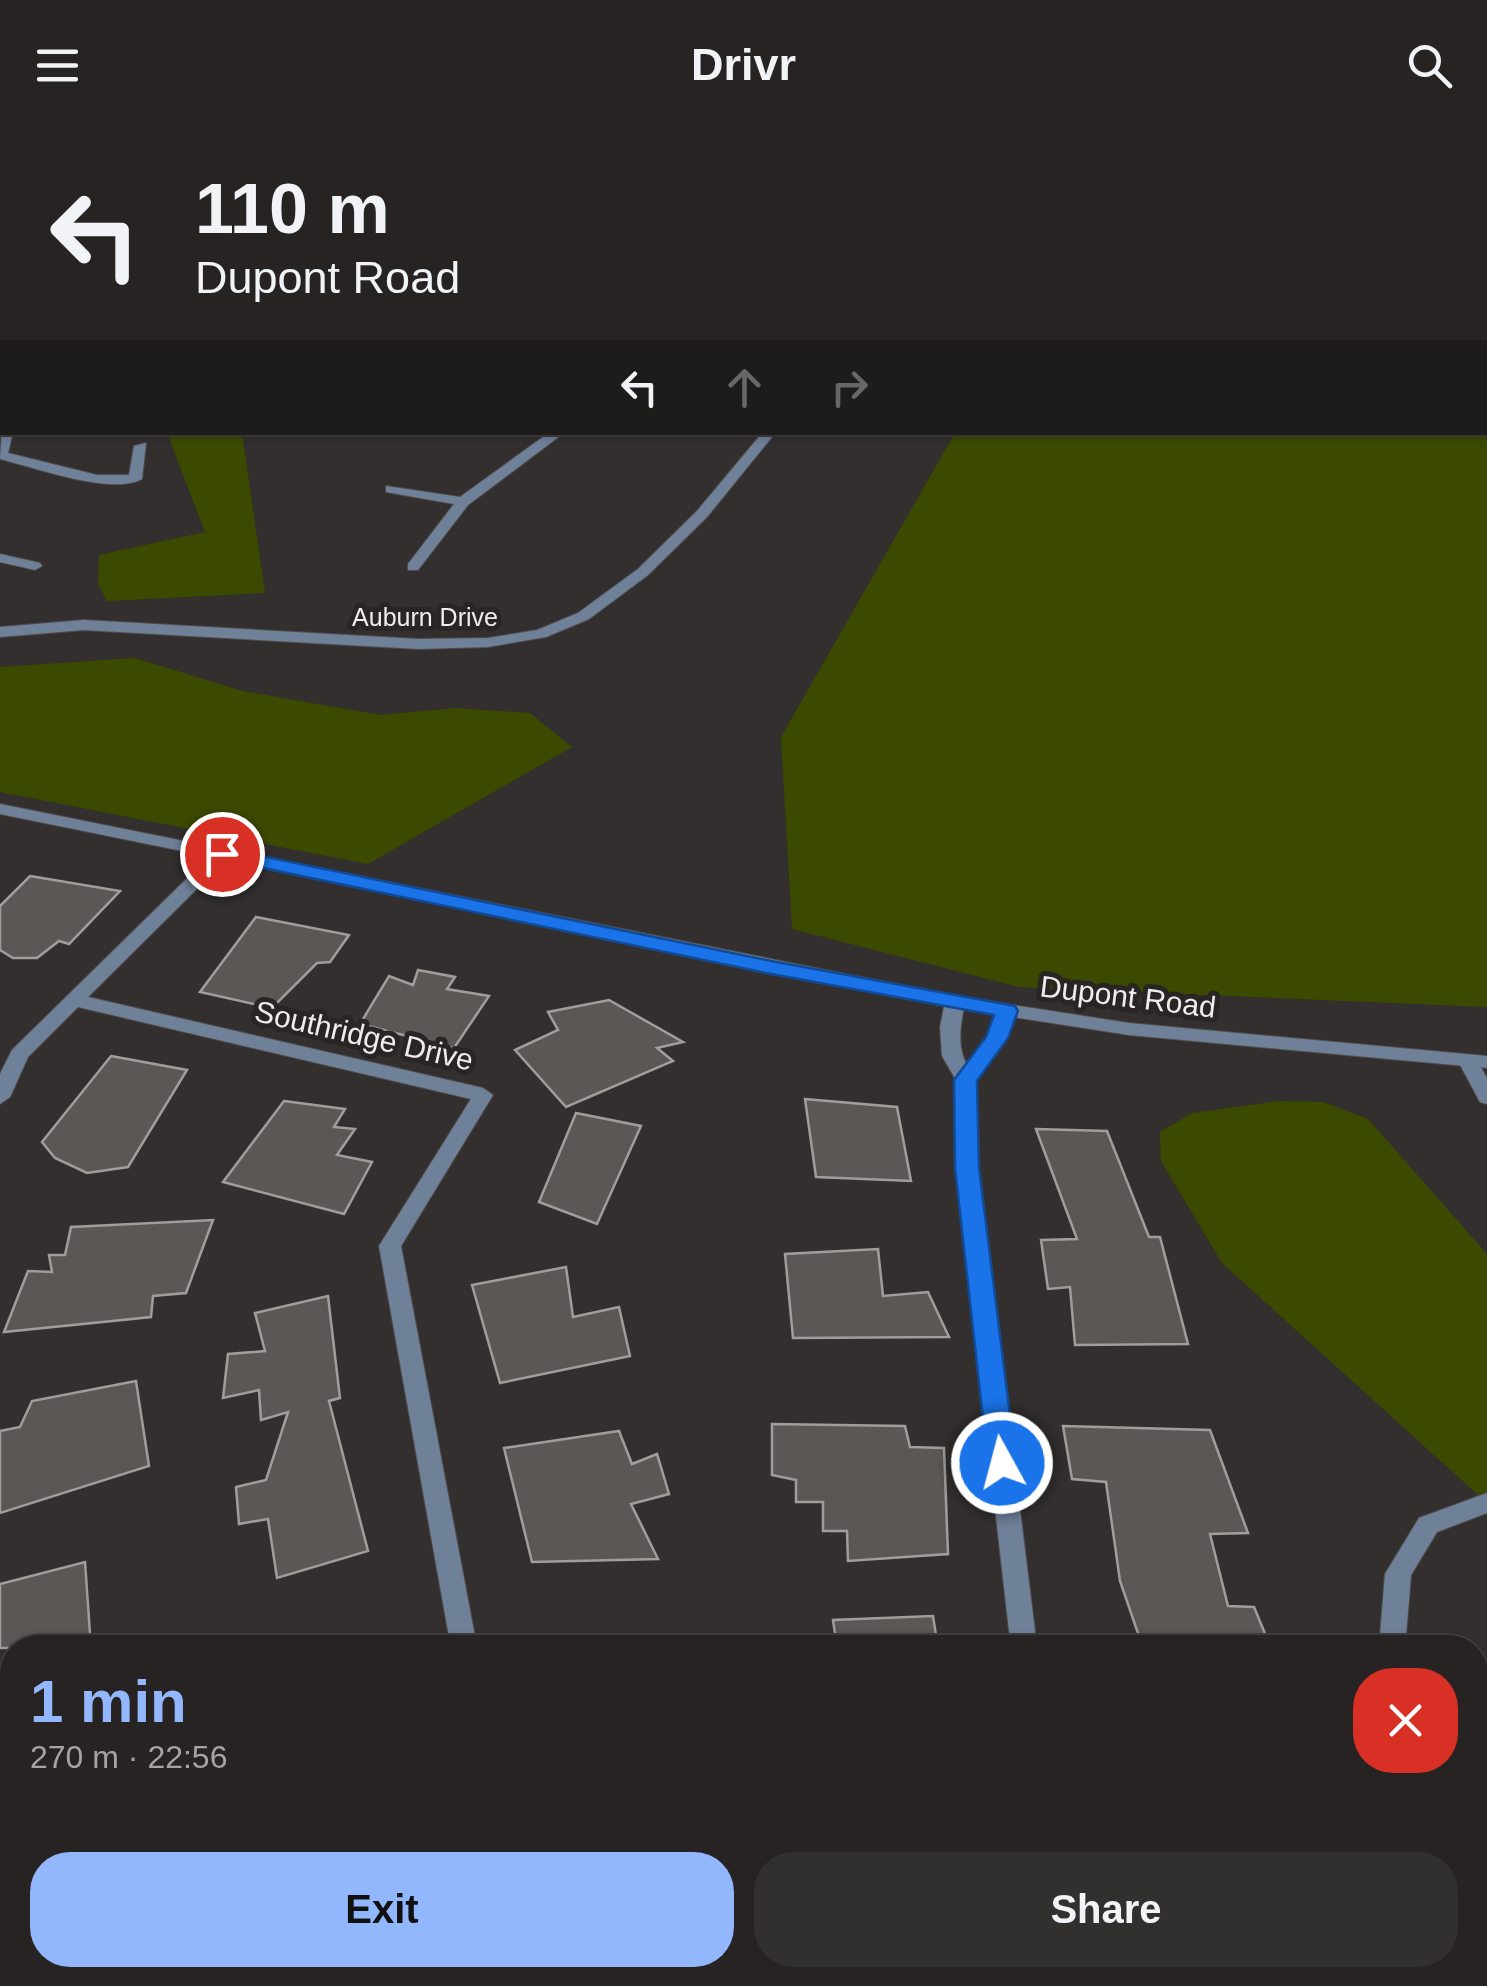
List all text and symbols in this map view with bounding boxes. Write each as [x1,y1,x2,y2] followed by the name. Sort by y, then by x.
[30,38,85,93] icon: menu
[1402,38,1457,93] icon: search
[691,39,796,90] text: Drivr
[30,170,160,300] icon: left
[195,170,390,248] text: 110 m
[195,252,460,303] text: Dupont Road
[612,360,667,415] icon: left
[717,360,772,415] icon: ahead
[822,360,877,415] icon: right
[352,603,498,631] street label: Auburn Drive
[180,812,265,897] pin
[195,827,250,882] icon: arrive
[1038,969,1218,1024] street label: Dupont Road
[252,994,477,1077] street label: Southridge Drive
[950,1411,1054,1515] position arrow
[30,1668,187,1735] text: 1 min
[1353,1668,1458,1773] button: close
[30,1739,227,1775] text: 270 m · 22:56
[30,1852,734,1967] button: Exit
[754,1852,1458,1967] button: Share

